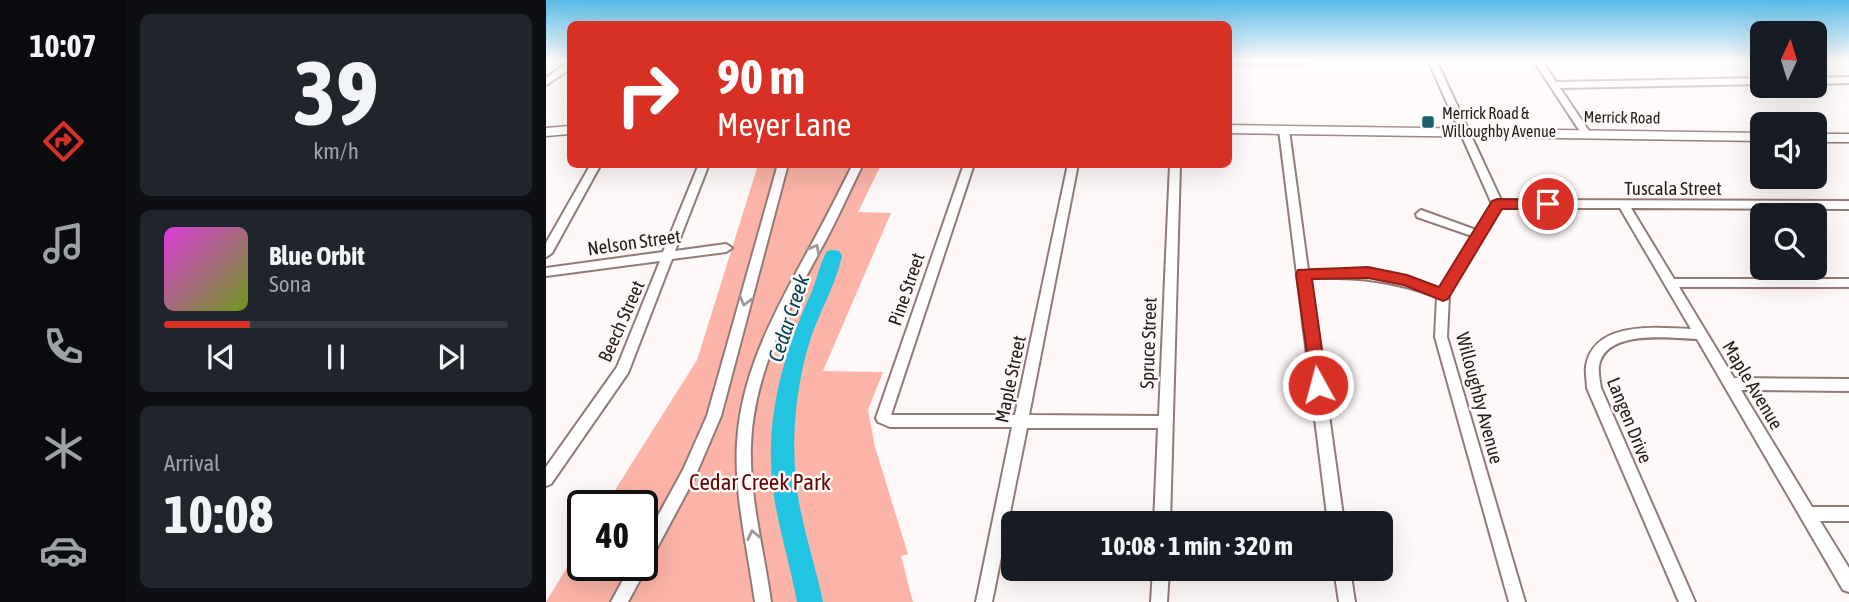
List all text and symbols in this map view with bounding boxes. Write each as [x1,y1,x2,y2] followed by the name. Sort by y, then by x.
[1750,21,1827,98] north arrow
[1750,21,1827,280] map controls
[29,27,97,64] text: 10:07
[293,40,379,144] text: 39
[717,48,805,104] text: 90 m
[602,49,693,140] icon: right
[1442,104,1556,141] place label: Merrick Road & Willoughby Avenue
[717,106,851,143] text: Meyer Lane
[1583,107,1661,127] street label: Merrick Road
[1750,112,1827,189] button: sound
[1420,114,1436,130] marker: Merrick Road & Willoughby Avenue
[39,117,88,166] icon: directions
[313,138,359,164] text: km/h
[1518,174,1578,234] pin
[1624,177,1722,199] street label: Tuscala Street
[1529,185,1567,223] icon: arrive
[1750,203,1827,280] button: search
[39,219,88,268] icon: music
[586,225,682,259] street label: Nelson Street
[269,241,365,271] text: Blue Orbit
[807,244,820,256] one-way arrow
[883,250,929,328] street label: Pine Street
[269,271,311,297] text: Sona
[763,271,814,365] water label: Cedar Creek
[593,277,649,365] street label: Beech Street
[739,295,754,307] one-way arrow
[1135,297,1161,389] street label: Spruce Street
[39,322,88,371] icon: phone
[1452,330,1508,466] street label: Willoughby Avenue
[990,334,1030,424] street label: Maple Street
[1718,337,1788,433] street label: Maple Avenue
[202,338,240,376] icon: previous
[317,338,355,376] icon: pause
[432,338,470,376] icon: next
[1281,348,1355,422] position arrow
[1603,374,1657,466] street label: Langen Drive
[39,424,88,473] icon: climate
[164,450,220,476] text: Arrival
[689,469,831,495] park label: Cedar Creek Park
[164,484,273,544] text: 10:08
[567,490,658,581] speed limit sign: 40
[39,526,88,575] icon: car
[746,529,761,541] one-way arrow
[1101,531,1293,561] text: 10:08 · 1 min · 320 m

